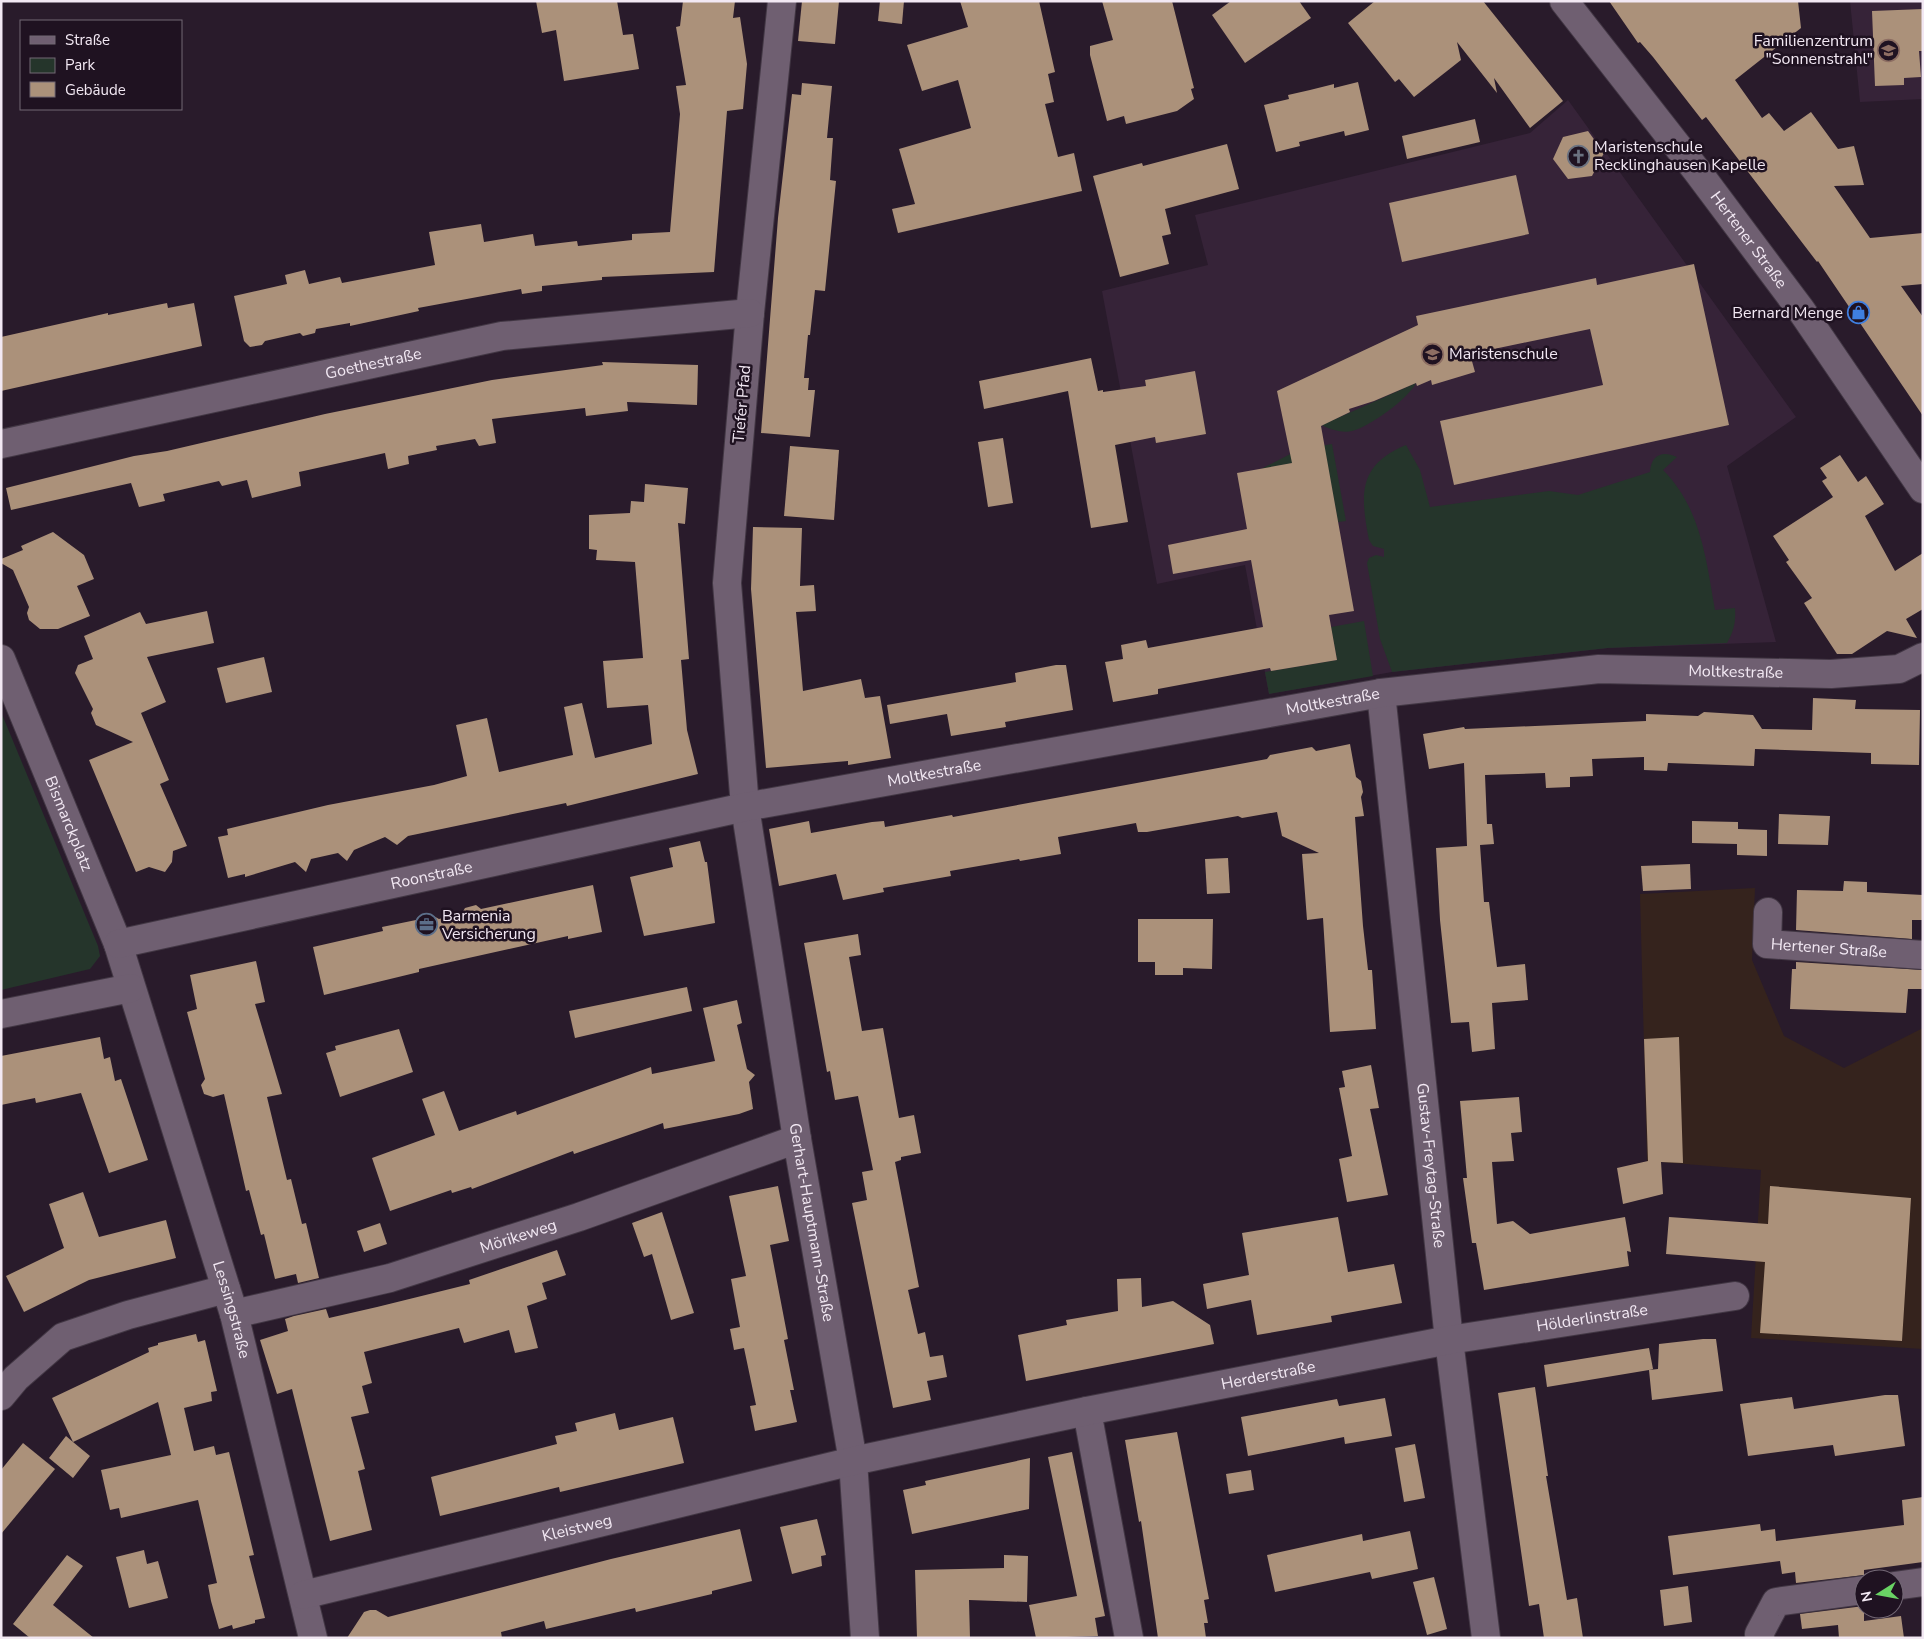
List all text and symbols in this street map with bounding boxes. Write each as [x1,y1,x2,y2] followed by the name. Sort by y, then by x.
[20,20,182,110] legend
[65,30,110,50] text: Straße
[1754,30,1873,70] place label: Familienzentrum "Sonnenstrahl"
[1877,38,1901,62] school or university icon: Familienzentrum "Sonnenstrahl"
[65,55,95,75] text: Park
[65,80,126,100] text: Gebäude
[1594,136,1766,176] place label: Maristenschule Recklinghausen Kapelle
[1566,144,1590,168] church icon: Maristenschule Recklinghausen Kapelle
[1705,187,1792,293] street label: Hertener Straße
[1847,301,1871,325] shop icon: Bernard Menge
[1732,302,1843,324] place label: Bernard Menge
[1421,342,1445,366] school or university icon: Maristenschule
[323,343,424,385] street label: Goethestraße
[1449,343,1558,365] place label: Maristenschule
[728,364,756,444] street label: Tiefer Pfad
[1688,660,1783,684] street label: Moltkestraße
[1284,682,1381,721] street label: Moltkestraße
[886,754,983,792] street label: Moltkestraße
[39,773,98,875] street label: Bismarckplatz
[389,856,475,895] street label: Roonstraße
[441,905,536,945] place label: Barmenia Versicherung
[414,913,438,937] office icon: Barmenia Versicherung
[1770,933,1888,963] street label: Hertener Straße
[1411,1082,1450,1249] street label: Gustav-Freytag-Straße
[784,1122,840,1323] street label: Gerhart-Hauptmann-Straße
[477,1214,560,1259] street label: Mörikeweg
[207,1258,255,1361] street label: Lessingstraße
[1535,1299,1649,1337] street label: Hölderlinstraße
[1219,1355,1317,1395] street label: Herderstraße
[540,1509,614,1547] street label: Kleistweg
[1854,1569,1904,1619] north arrow
[1856,1589,1877,1603] text: N

